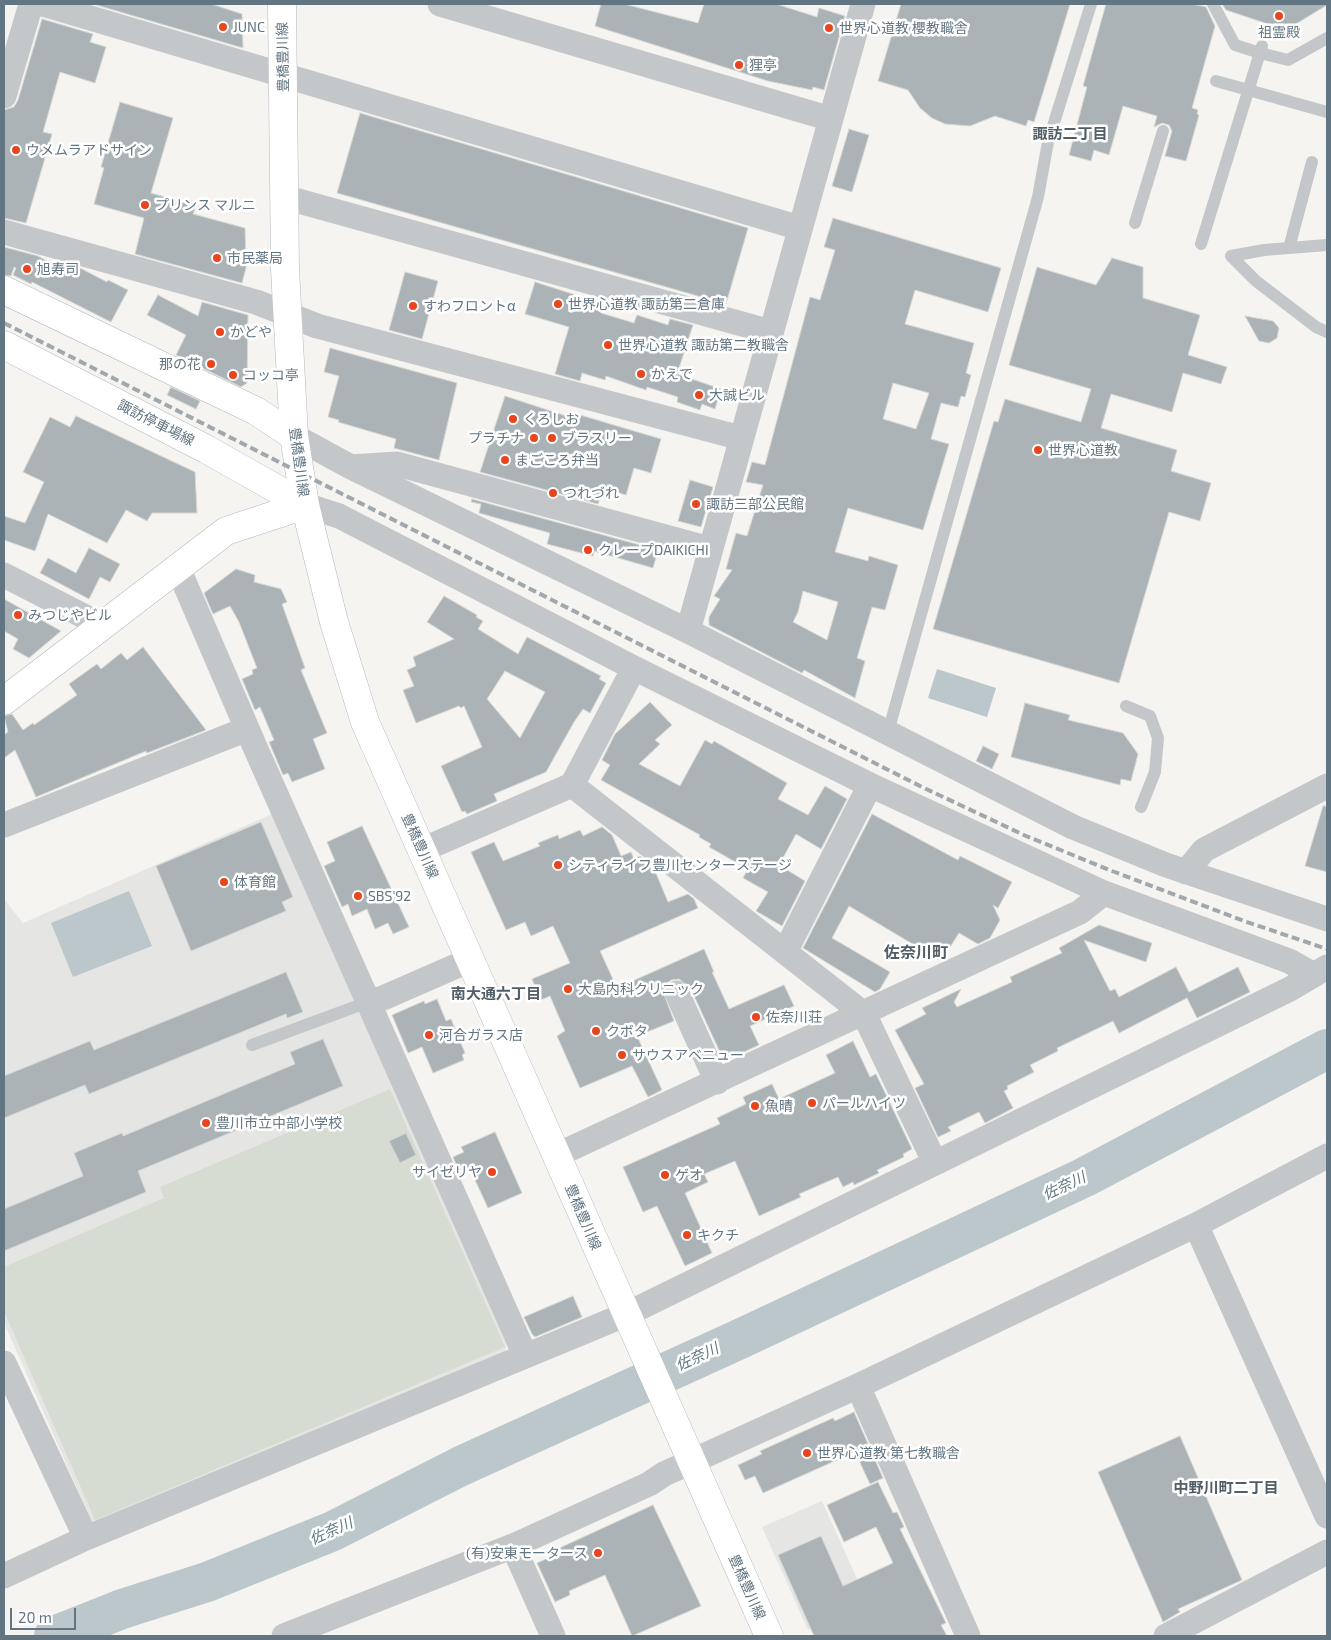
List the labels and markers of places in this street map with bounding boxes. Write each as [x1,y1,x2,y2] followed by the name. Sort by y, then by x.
[1273,10,1285,22] marker: 祖霊殿
[233,19,265,35] place label: JUNC
[839,20,968,36] place label: 世界心道教 櫻教職舎
[217,21,229,33] marker: JUNC
[823,22,835,34] marker: 世界心道教 櫻教職舎
[1258,24,1300,40] place label: 祖霊殿
[749,57,777,73] place label: 狸亭
[733,59,745,71] marker: 狸亭
[26,142,152,158] place label: ウメムラアドサイン
[10,144,22,156] marker: ウメムラアドサイン
[155,197,256,213] place label: プリンス マルニ
[139,199,151,211] marker: プリンス マルニ
[227,250,283,266] place label: 市民薬局
[211,252,223,264] marker: 市民薬局
[37,261,79,277] place label: 旭寿司
[21,263,33,275] marker: 旭寿司
[568,296,725,312] place label: 世界心道教 諏訪第二倉庫
[423,298,516,314] place label: すわフロントα
[552,298,564,310] marker: 世界心道教 諏訪第二倉庫
[407,300,419,312] marker: すわフロントα
[230,324,272,340] place label: かどや
[214,326,226,338] marker: かどや
[618,337,789,353] place label: 世界心道教 諏訪第二教職舎
[602,339,614,351] marker: 世界心道教 諏訪第二教職舎
[159,356,201,372] place label: 那の花
[205,358,217,370] marker: 那の花
[651,366,693,382] place label: かえで
[243,367,299,383] place label: コッコ亭
[635,368,647,380] marker: かえで
[227,369,239,381] marker: コッコ亭
[709,387,765,403] place label: 大誠ビル
[693,389,705,401] marker: 大誠ビル
[523,411,579,427] place label: くろしお
[507,413,519,425] marker: くろしお
[468,430,524,446] place label: プラチナ
[562,430,632,446] place label: ブラスリー
[528,432,540,444] marker: プラチナ
[546,432,558,444] marker: ブラスリー
[1048,442,1118,458] place label: 世界心道教
[1032,444,1044,456] marker: 世界心道教
[515,452,599,468] place label: まごころ弁当
[499,454,511,466] marker: まごころ弁当
[563,485,619,501] place label: つれづれ
[547,487,559,499] marker: つれづれ
[706,496,804,512] place label: 諏訪三部公民館
[690,498,702,510] marker: 諏訪三部公民館
[598,542,709,558] place label: クレープDAIKICHI
[582,544,594,556] marker: クレープDAIKICHI
[28,607,112,623] place label: みつじやビル
[12,609,24,621] marker: みつじやビル
[568,857,792,873] place label: シティライフ豊川センターステージ
[552,859,564,871] marker: シティライフ豊川センターステージ
[234,874,276,890] place label: 体育館
[218,876,230,888] marker: 体育館
[368,888,411,904] place label: SBS'92
[352,890,364,902] marker: SBS'92
[578,981,704,997] place label: 大島内科クリニック
[562,983,574,995] marker: 大島内科クリニック
[766,1009,822,1025] place label: 佐奈川荘
[750,1011,762,1023] marker: 佐奈川荘
[606,1023,648,1039] place label: クボタ
[590,1025,602,1037] marker: クボタ
[439,1027,523,1043] place label: 河合ガラス店
[423,1029,435,1041] marker: 河合ガラス店
[632,1047,744,1063] place label: サウスアベニュー
[616,1049,628,1061] marker: サウスアベニュー
[822,1095,906,1111] place label: パールハイツ
[806,1097,818,1109] marker: パールハイツ
[765,1098,793,1114] place label: 魚晴
[749,1100,761,1112] marker: 魚晴
[216,1115,342,1131] place label: 豊川市立中部小学校
[200,1117,212,1129] marker: 豊川市立中部小学校
[412,1164,482,1180] place label: サイゼリヤ
[486,1166,498,1178] marker: サイゼリヤ
[675,1167,703,1183] place label: ゲオ
[659,1169,671,1181] marker: ゲオ
[697,1227,739,1243] place label: キクチ
[681,1229,693,1241] marker: キクチ
[817,1445,960,1461] place label: 世界心道教 第七教職舎
[801,1447,813,1459] marker: 世界心道教 第七教職舎
[466,1545,588,1561] place label: (有)安東モータース
[592,1547,604,1559] marker: (有)安東モータース

